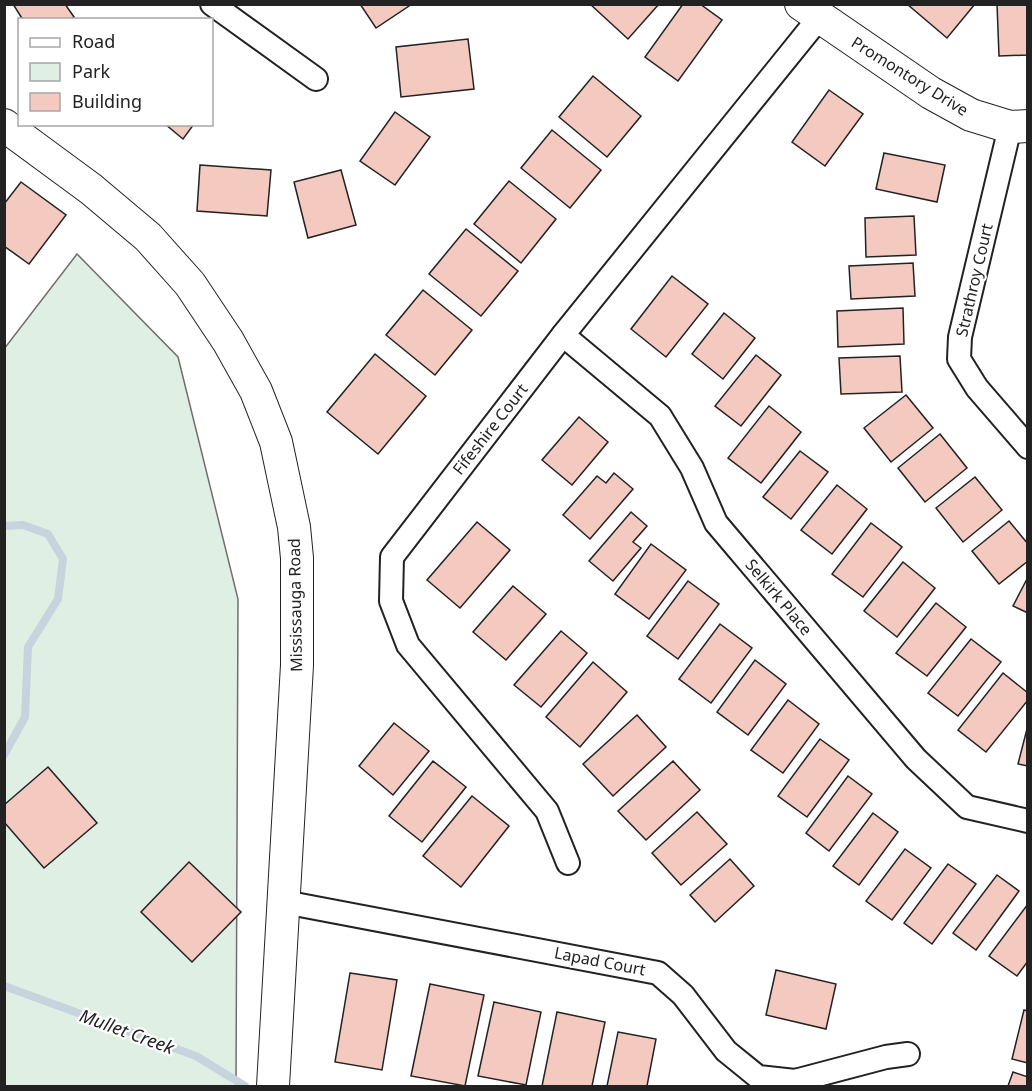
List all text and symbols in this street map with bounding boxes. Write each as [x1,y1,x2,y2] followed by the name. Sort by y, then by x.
[18,18,213,126] legend
[72,29,115,53] text: Road
[847,31,973,121] street label: Promontory Drive
[72,59,110,83] text: Park
[72,89,142,113] text: Building
[950,221,998,339] street label: Strathroy Court
[447,379,533,479] street label: Fifeshire Court
[283,538,307,672] street label: Mississauga Road
[741,554,817,640] street label: Selkirk Place
[553,941,648,981] street label: Lapad Court
[77,1003,179,1060] water label: Mullet Creek

